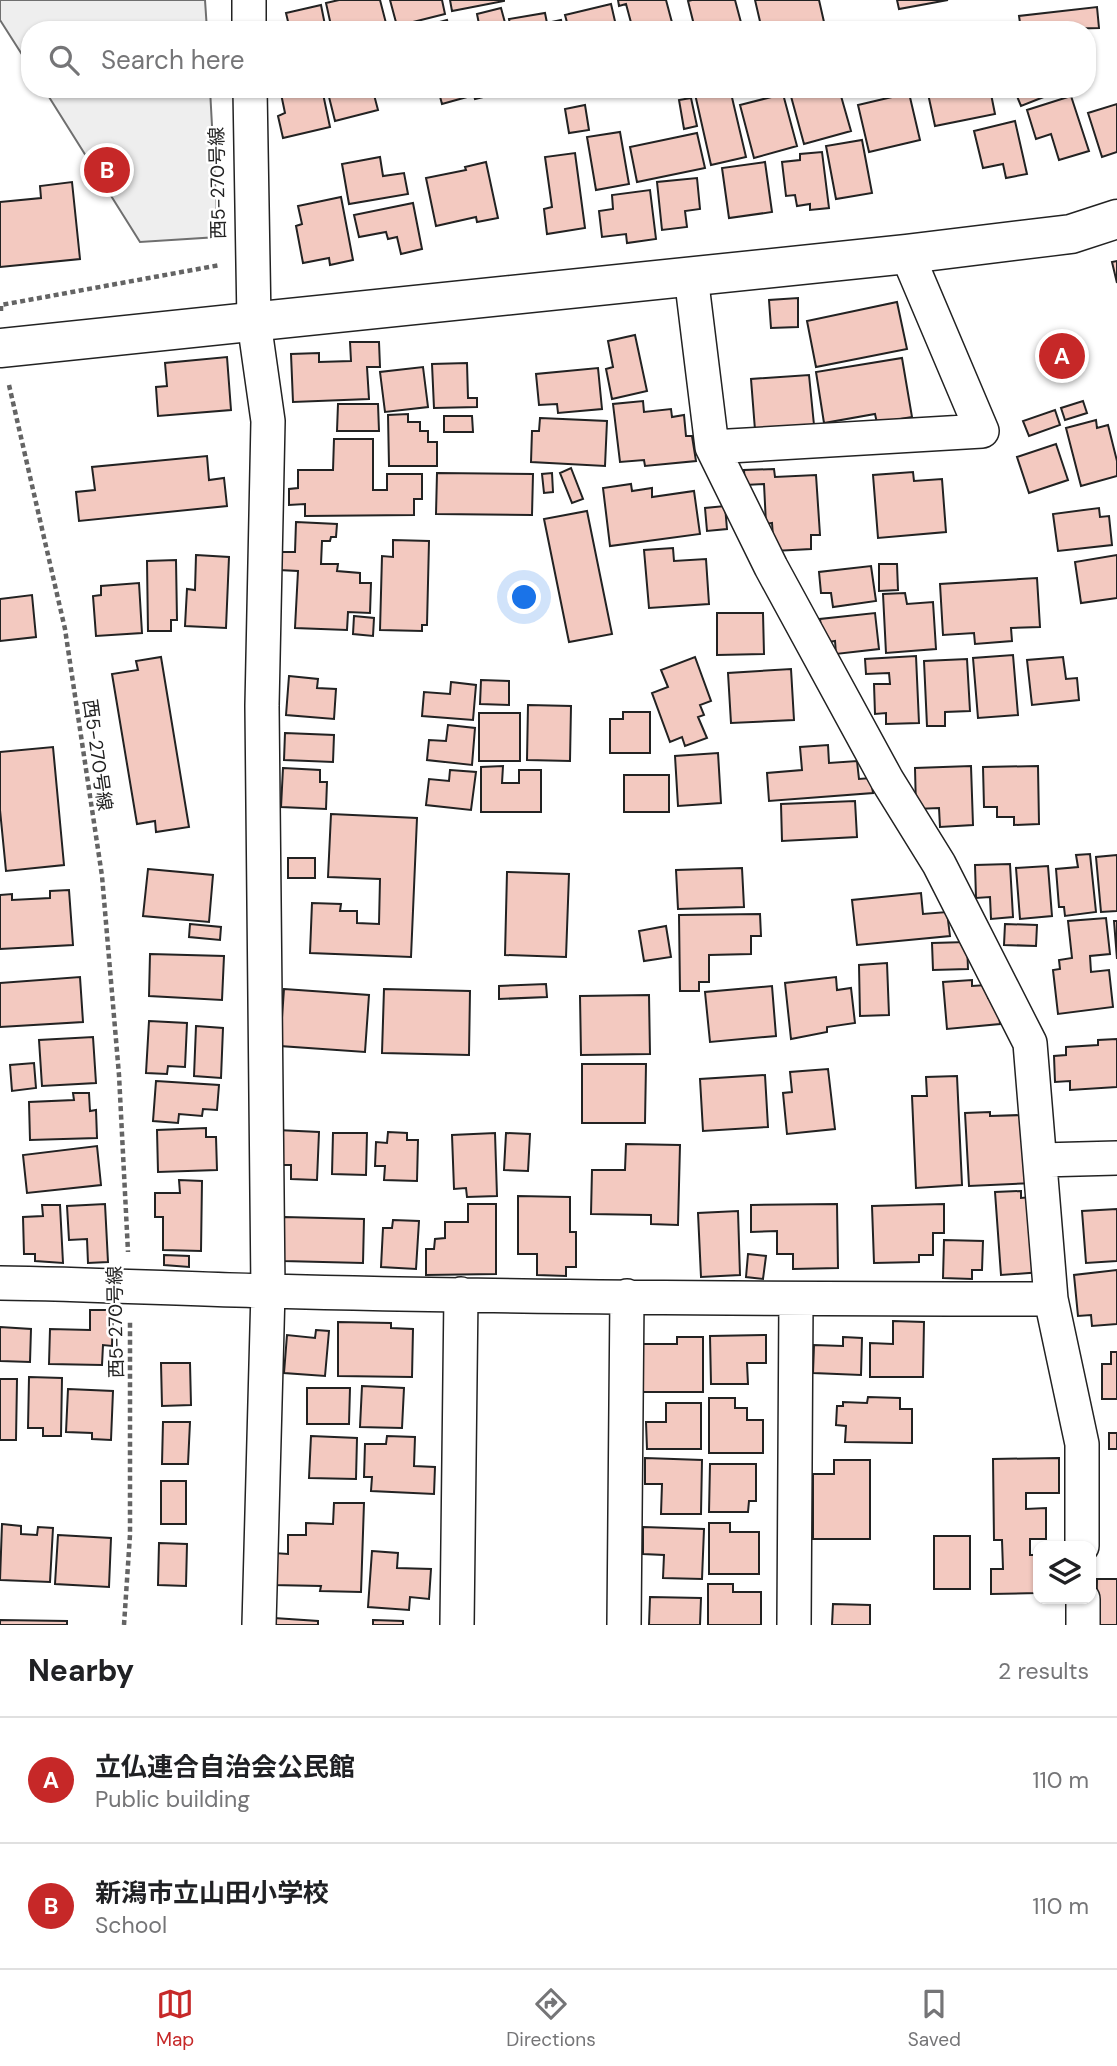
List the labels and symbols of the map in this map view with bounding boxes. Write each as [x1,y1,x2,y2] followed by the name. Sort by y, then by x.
[204,127,231,239] street label: 西5-270号線
[84,144,130,196] pin: B
[1039,330,1085,382] pin: A
[507,580,541,614] your location
[77,698,118,812] street label: 西5-270号線
[102,1266,129,1378] street label: 西5-270号線

